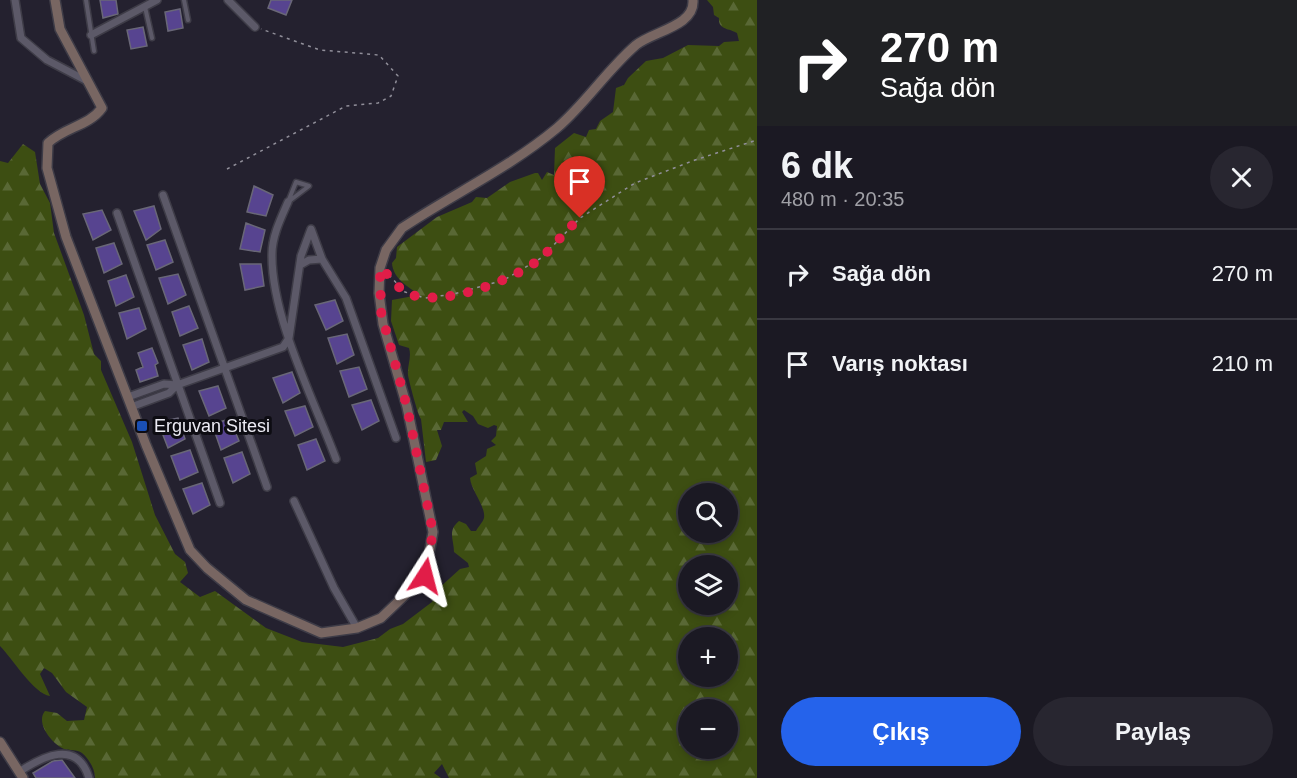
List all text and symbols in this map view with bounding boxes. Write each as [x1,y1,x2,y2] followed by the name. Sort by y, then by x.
[781,24,859,102] icon: right
[880,24,999,71] text: 270 m
[880,73,996,103] text: Sağa dön
[781,145,853,186] text: 6 dk
[1210,146,1273,209] button: close
[554,156,605,218] pin
[563,165,596,198] icon: arrive
[781,188,904,210] text: 480 m · 20:35
[781,258,814,291] icon: right
[832,261,931,286] text: Sağa dön
[1212,261,1273,286] text: 270 m
[781,348,814,381] icon: arrive
[832,351,968,376] text: Varış noktası
[1212,351,1273,376] text: 210 m
[154,416,270,436] place label: Erguvan Sitesi
[135,419,149,433] marker: Erguvan Sitesi
[678,483,738,759] map controls
[678,483,738,543] button: search
[393,544,457,608] position arrow
[678,555,738,615] button: layers
[678,627,738,687] button: +
[781,697,1021,766] button: Çıkış
[1033,697,1273,766] button: Paylaş
[678,699,738,759] button: −

